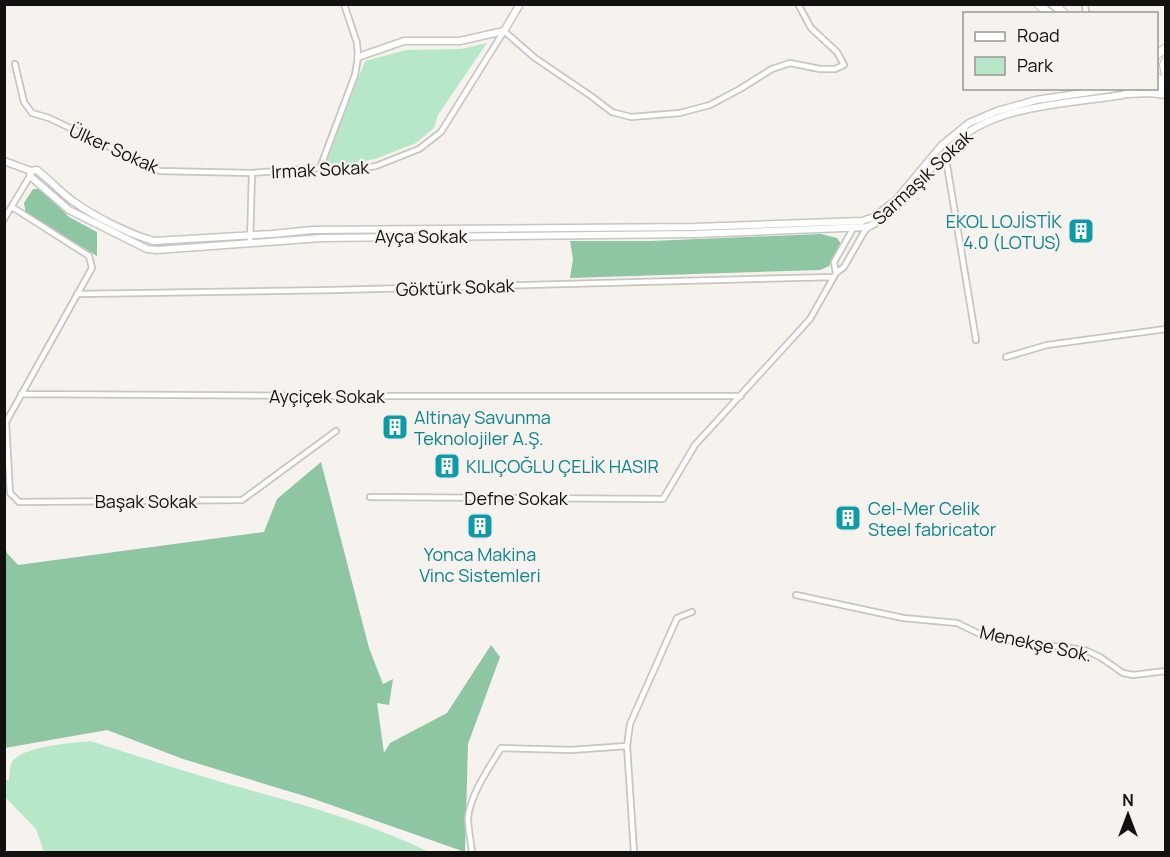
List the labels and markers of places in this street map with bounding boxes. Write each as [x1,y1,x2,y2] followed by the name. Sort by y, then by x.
[946,209,1062,254] place label: EKOL LOJİSTİK 4.0 (LOTUS)
[1066,216,1096,246] building icon: EKOL LOJİSTİK 4.0 (LOTUS)
[414,405,551,450] place label: Altinay Savunma Teknolojiler A.Ş.
[380,412,410,442] building icon: Altinay Savunma Teknolojiler A.Ş.
[432,451,462,481] building icon: KILIÇOĞLU ÇELİK HASIR
[466,454,659,478] place label: KILIÇOĞLU ÇELİK HASIR
[868,496,997,541] place label: Cel-Mer Celik Steel fabricator
[833,503,863,533] building icon: Cel-Mer Celik Steel fabricator
[465,511,495,541] building icon: Yonca Makina Vinc Sistemleri
[419,542,541,587] place label: Yonca Makina Vinc Sistemleri

